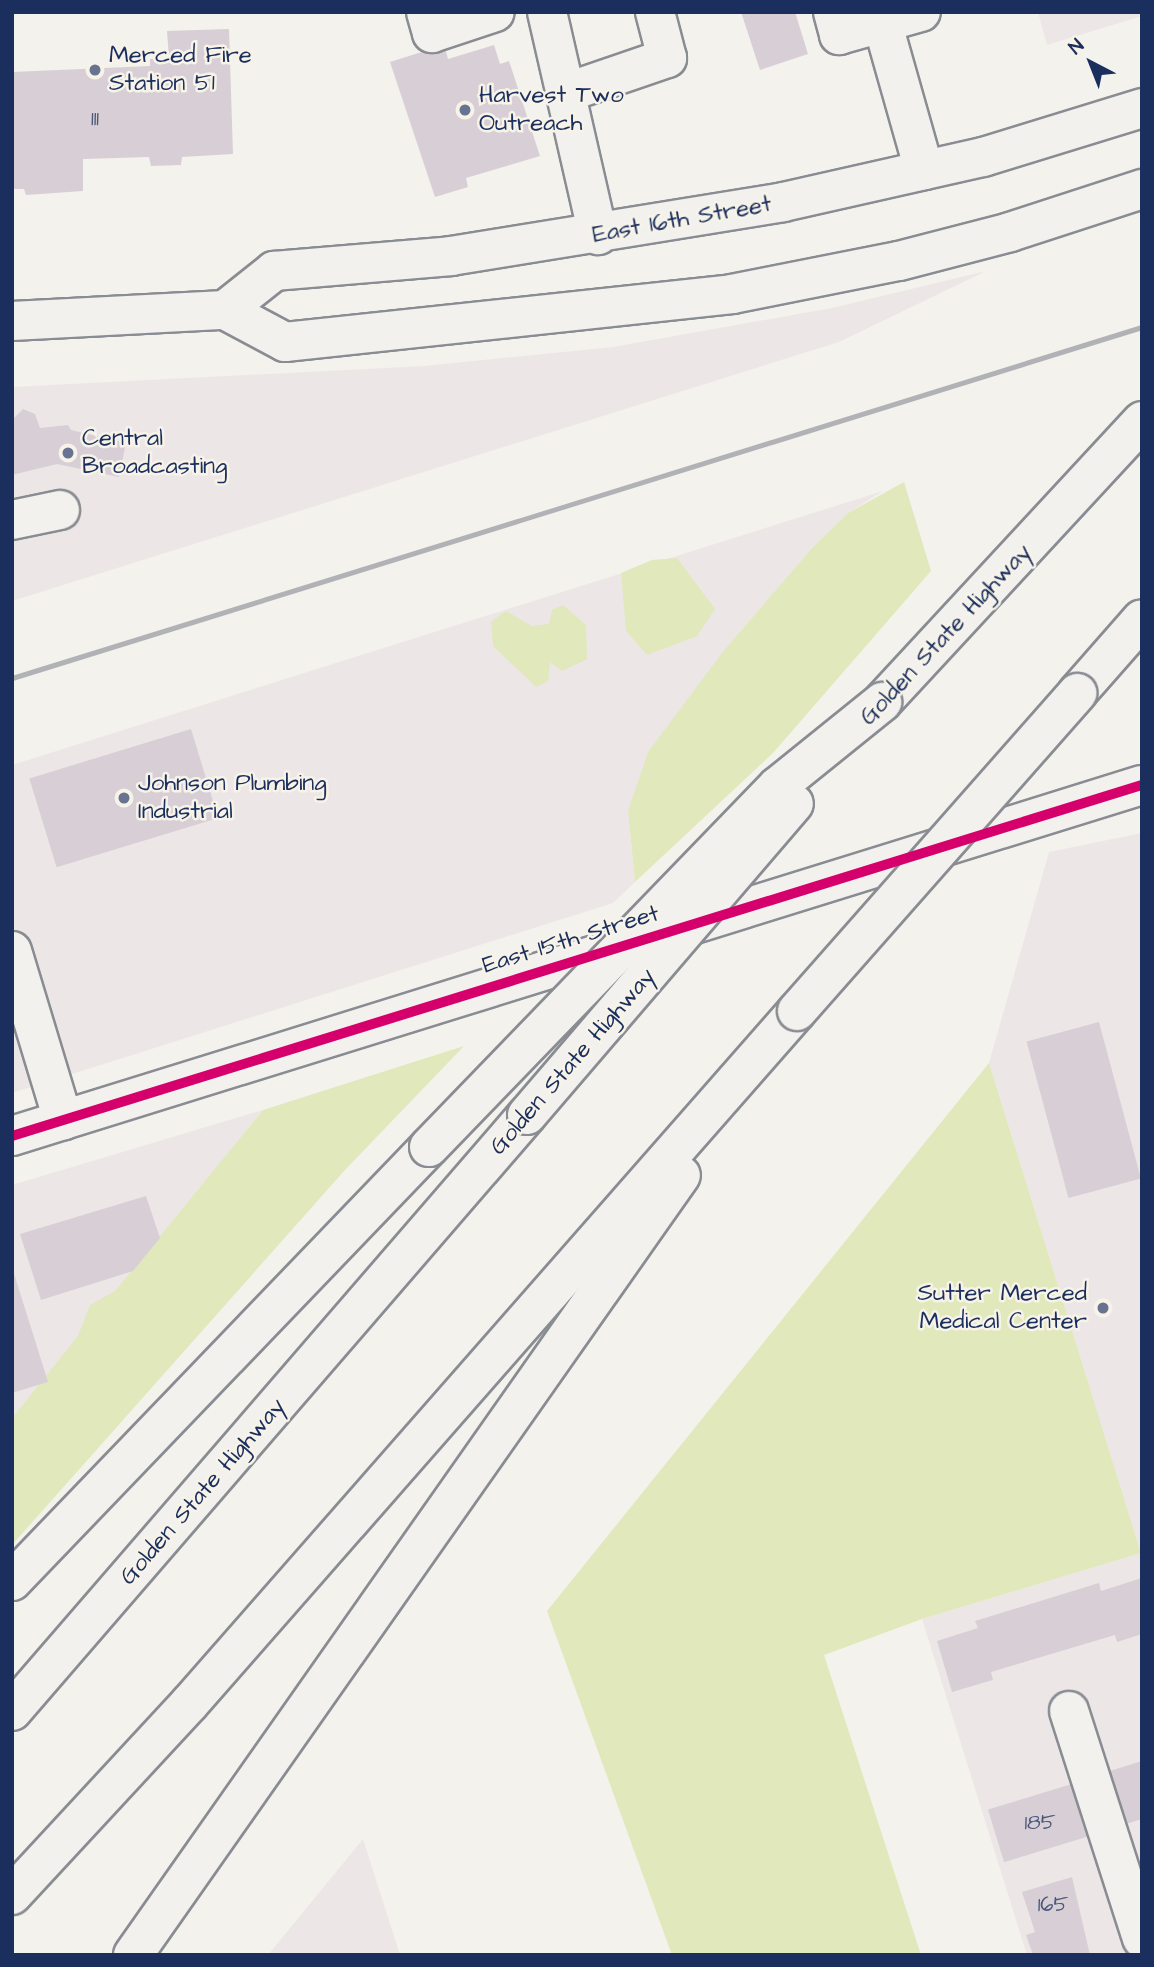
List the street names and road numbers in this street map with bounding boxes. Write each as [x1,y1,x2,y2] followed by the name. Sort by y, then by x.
[590,190,774,250] street label: East 16th Street
[854,538,1038,732] street label: Golden State Highway
[479,899,663,981] street label: East 15th Street
[484,963,662,1161] street label: Golden State Highway
[114,1393,292,1591] street label: Golden State Highway

